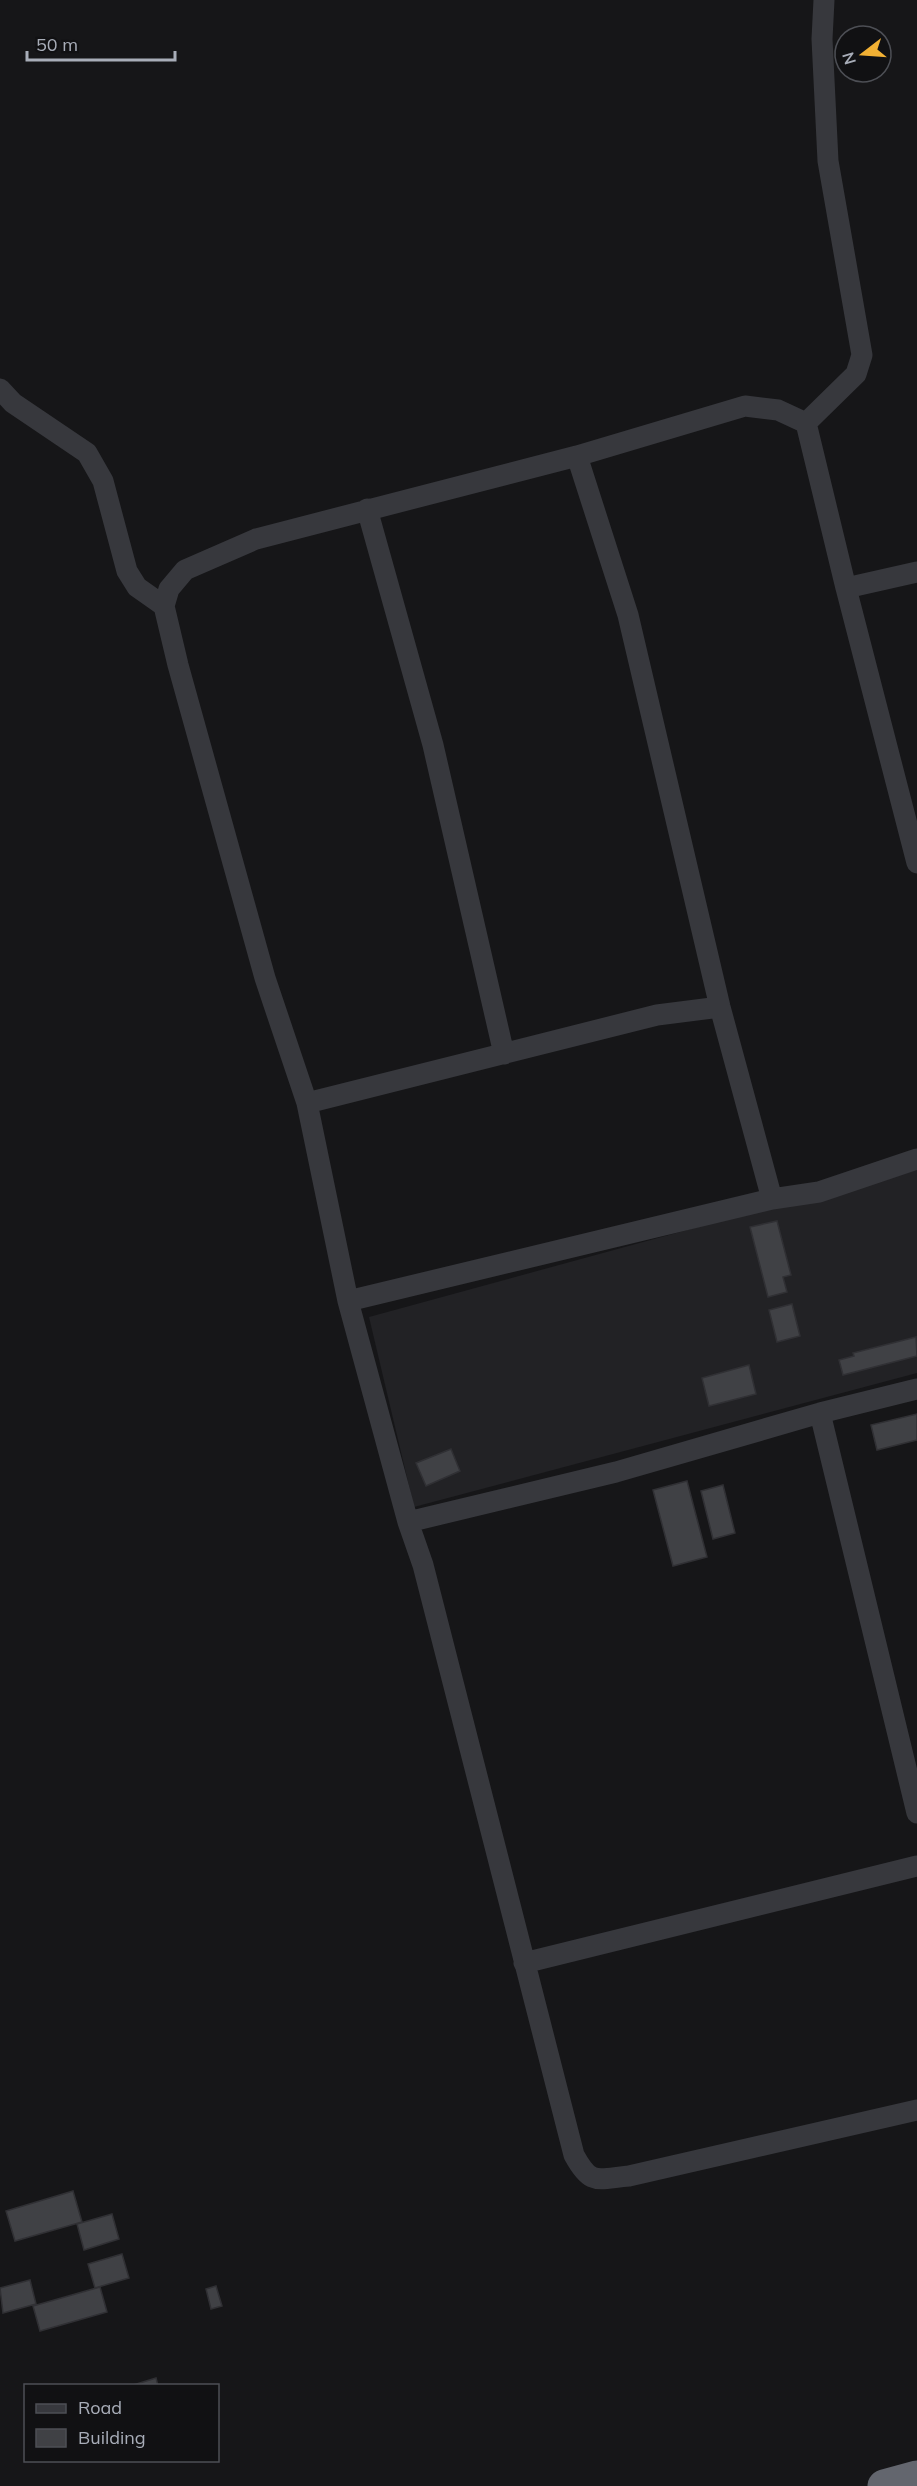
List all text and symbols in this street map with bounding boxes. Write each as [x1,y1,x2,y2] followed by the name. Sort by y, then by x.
[27,24,176,62] scale bar
[833,24,893,84] north arrow
[36,33,78,56] text: 50 m
[837,50,860,67] text: N
[24,2384,219,2462] legend
[78,2396,122,2419] text: Road
[78,2426,146,2449] text: Building

